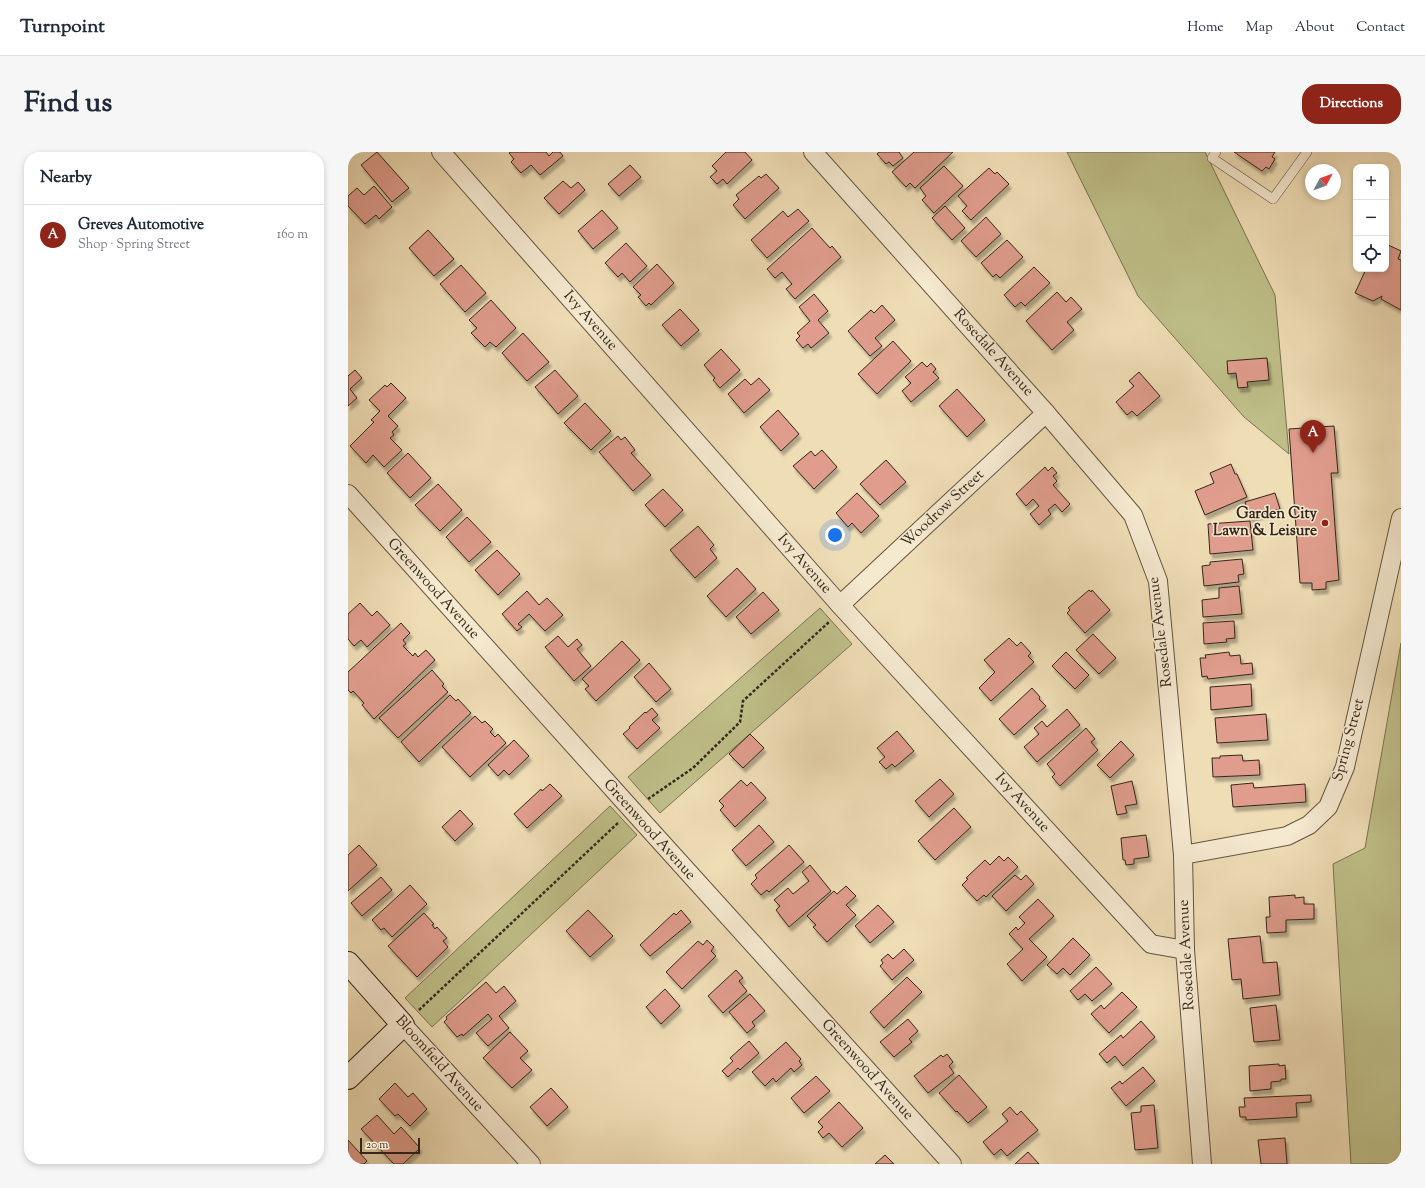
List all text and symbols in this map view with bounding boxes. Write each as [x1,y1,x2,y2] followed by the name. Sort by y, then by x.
[20,14,105,41] text: Turnpoint
[1187,18,1224,38] text: Home
[1246,18,1273,38] text: Map
[1295,18,1334,38] text: About
[1356,18,1405,38] text: Contact
[24,84,112,124] text: Find us
[1302,84,1401,124] button: Directions
[1305,164,1341,200] north arrow
[1353,164,1389,272] map controls
[1353,164,1389,200] button: +
[40,166,92,190] text: Nearby
[1353,200,1389,236] button: −
[78,215,204,236] text: Greves Automotive
[48,226,58,244] text: A
[277,226,308,244] text: 160 m
[78,236,190,254] text: Shop · Spring Street
[1353,236,1389,272] button: locate
[558,286,622,356] street label: Ivy Avenue
[948,305,1038,401] street label: Rosedale Avenue
[1300,420,1326,453] pin: A
[897,465,989,553] street label: Woodrow Street
[1213,504,1318,542] place label: Garden City Lawn & Leisure
[1320,518,1330,528] marker: Garden City Lawn & Leisure
[825,525,845,545] your location
[772,529,836,599] street label: Ivy Avenue
[382,534,484,644] street label: Greenwood Avenue
[1144,576,1178,688] street label: Rosedale Avenue
[1328,696,1370,784] street label: Spring Street
[990,769,1054,837] street label: Ivy Avenue
[598,775,700,885] street label: Greenwood Avenue
[1174,899,1200,1011] street label: Rosedale Avenue
[390,1011,488,1117] street label: Bloomfield Avenue
[816,1015,918,1125] street label: Greenwood Avenue
[360,1136,420,1155] scale bar
[366,1137,388,1153] text: 20 m

